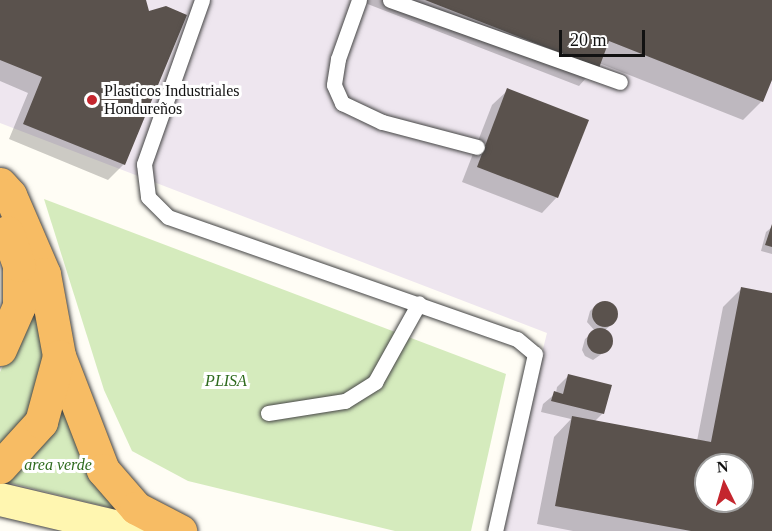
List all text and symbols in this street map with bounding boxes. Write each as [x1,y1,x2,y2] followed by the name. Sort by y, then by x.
[562,18,648,56] scale bar
[570,30,607,50] text: 20 m
[104,81,240,119] place label: Plasticos Industriales Hondureños
[85,93,99,107] marker: Plasticos Industriales Hondureños
[205,371,247,391] park label: PLISA
[694,453,754,513] north arrow
[24,455,92,475] park label: area verde
[716,458,729,476] text: N

